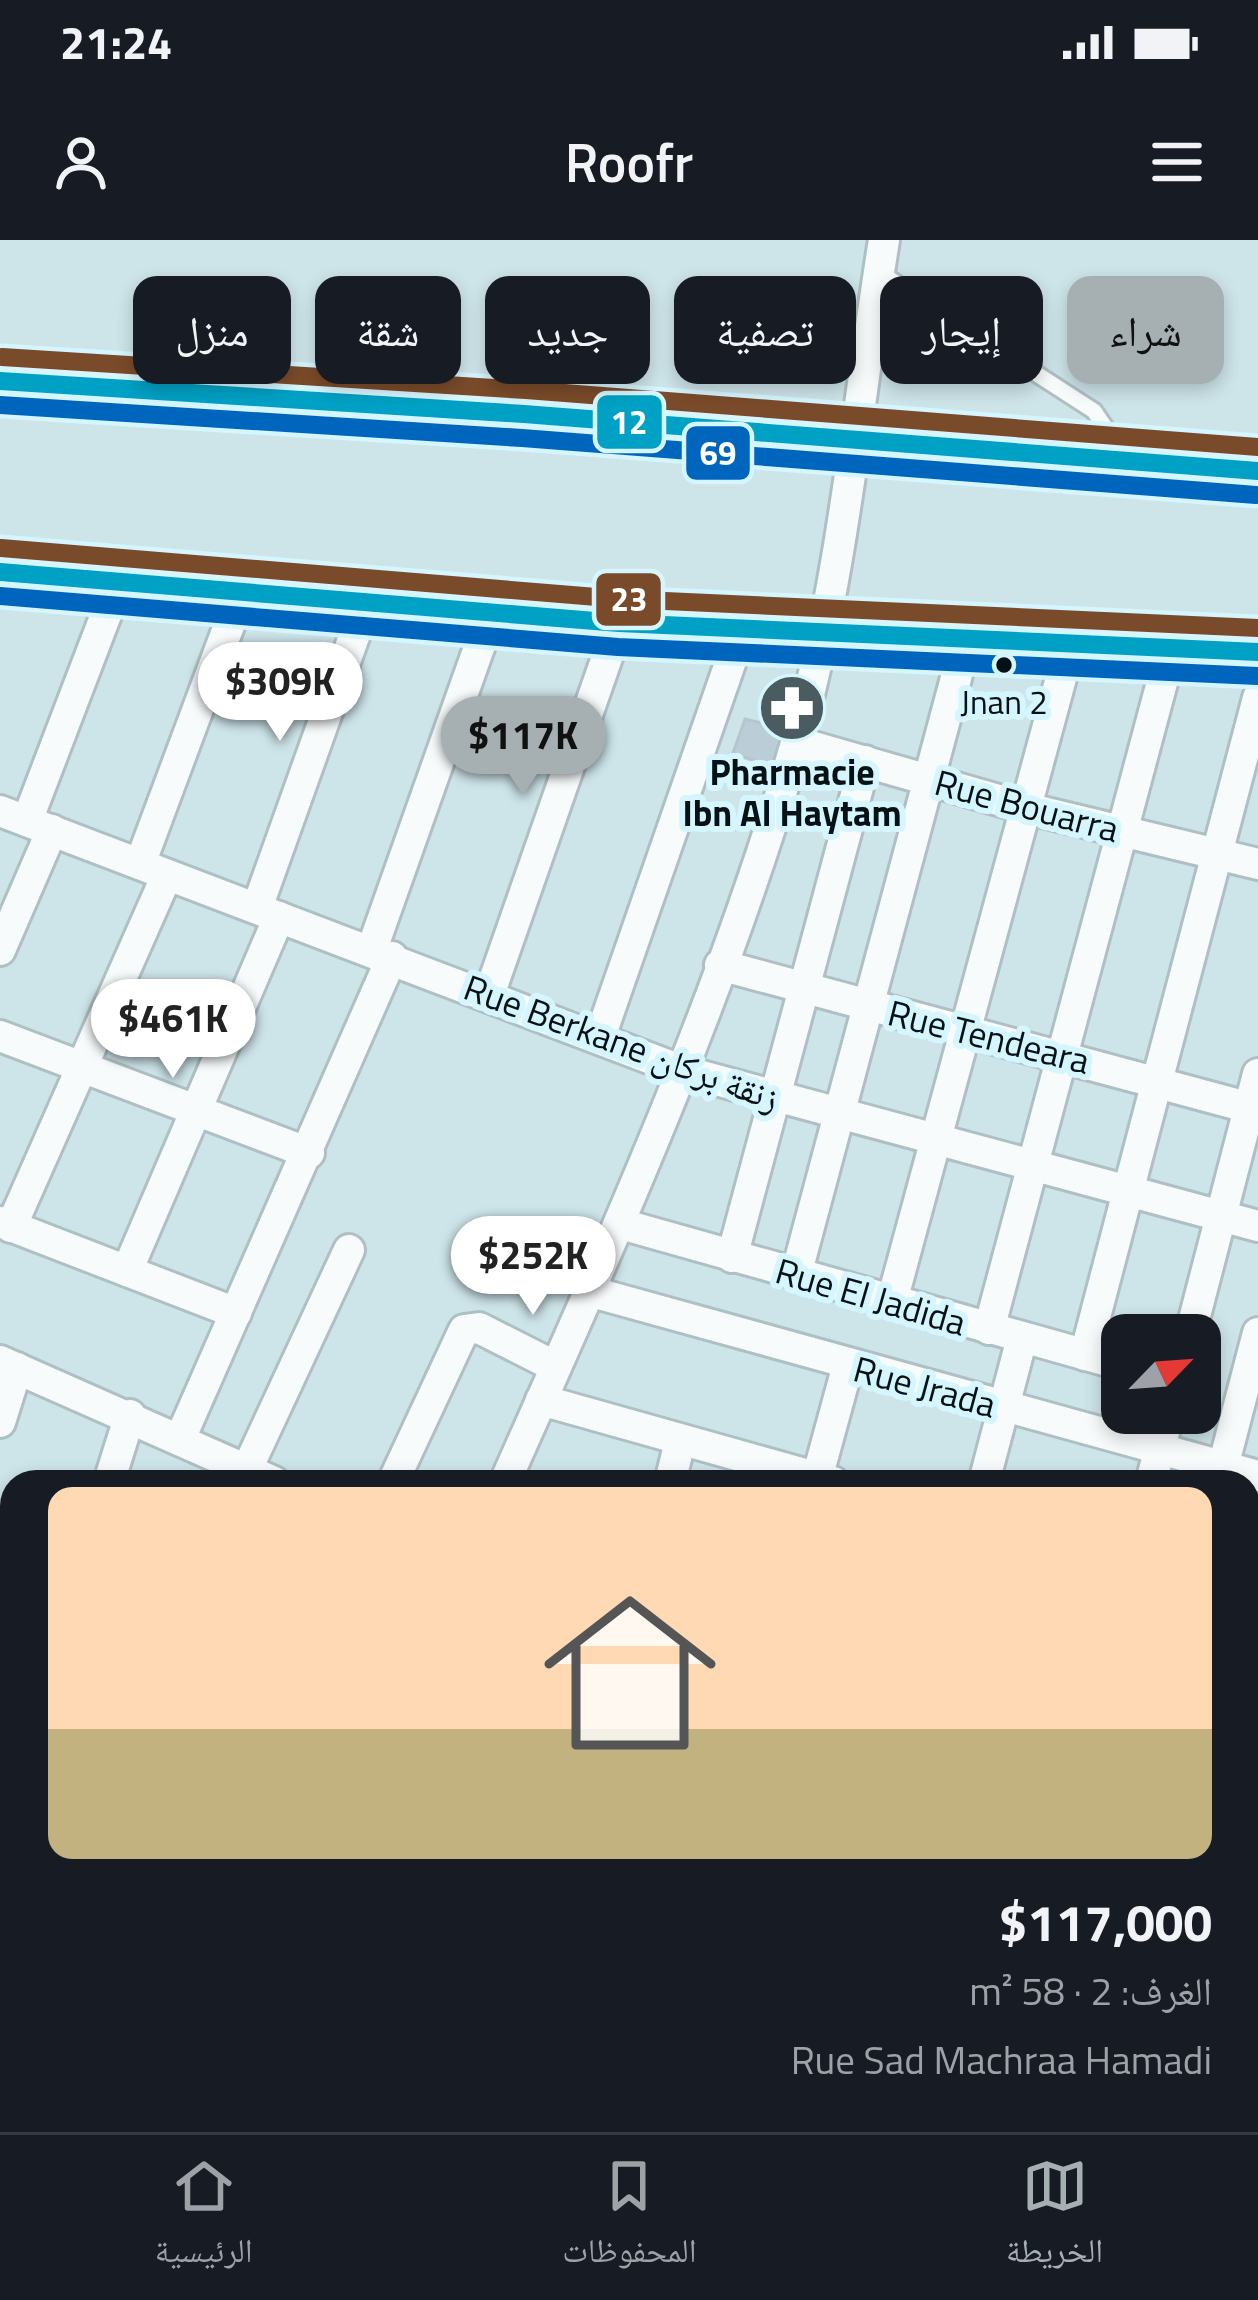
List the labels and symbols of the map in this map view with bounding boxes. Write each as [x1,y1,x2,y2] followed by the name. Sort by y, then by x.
[595,393,664,451] line badge: 12
[611,397,647,447] text: 12
[684,424,752,482] line badge: 69
[700,428,736,478] text: 69
[594,571,663,628] line badge: 23
[611,574,647,624] text: 23
[196,642,364,744] pin: $309K
[993,654,1015,676] marker: Jnan 2
[757,673,827,743] pharmacy icon: Pharmacie Ibn Al Haytam
[960,677,1048,727] place label: Jnan 2
[439,696,607,798] pin: $117K
[682,744,902,840] place label: Pharmacie Ibn Al Haytam
[929,754,1125,856] street label: Rue Bouarra
[457,959,787,1125] street label: Rue Berkane زنقة بركان
[89,979,257,1081] pin: $461K
[882,984,1096,1088] street label: Rue Tendeara
[449,1216,617,1318] pin: $252K
[769,1243,973,1349] street label: Rue El Jadida
[1101,1314,1221,1434] north arrow
[848,1341,1002,1431] street label: Rue Jrada

